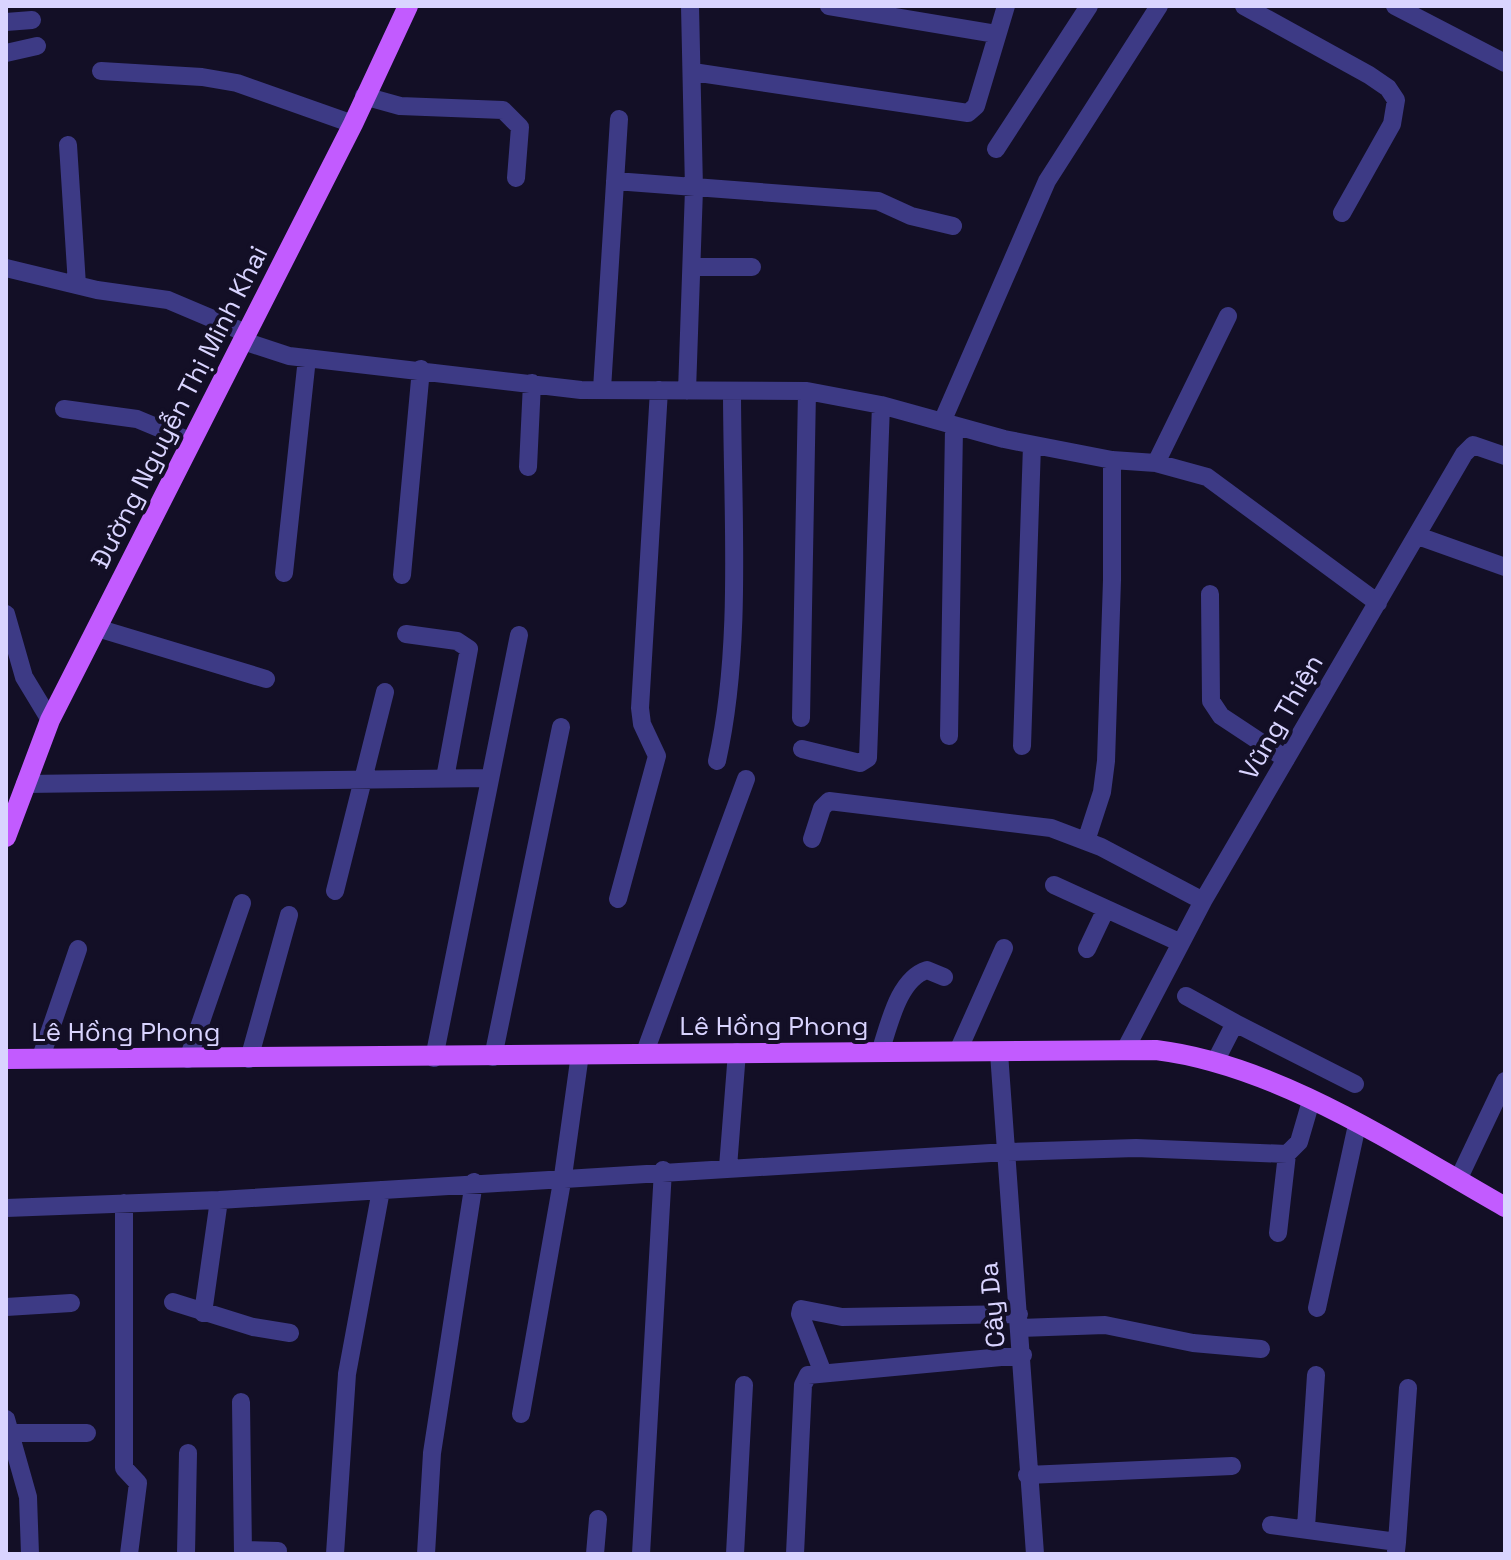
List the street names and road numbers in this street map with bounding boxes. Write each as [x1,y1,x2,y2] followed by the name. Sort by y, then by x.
[83,240,275,574] street label: Đường Nguyễn Thị Minh Khai
[1231,648,1331,786] street label: Vũng Thiện
[680,1009,868,1043] street label: Lê Hồng Phong
[32,1015,220,1049] street label: Lê Hồng Phong
[971,1261,1013,1349] street label: Cây Da

